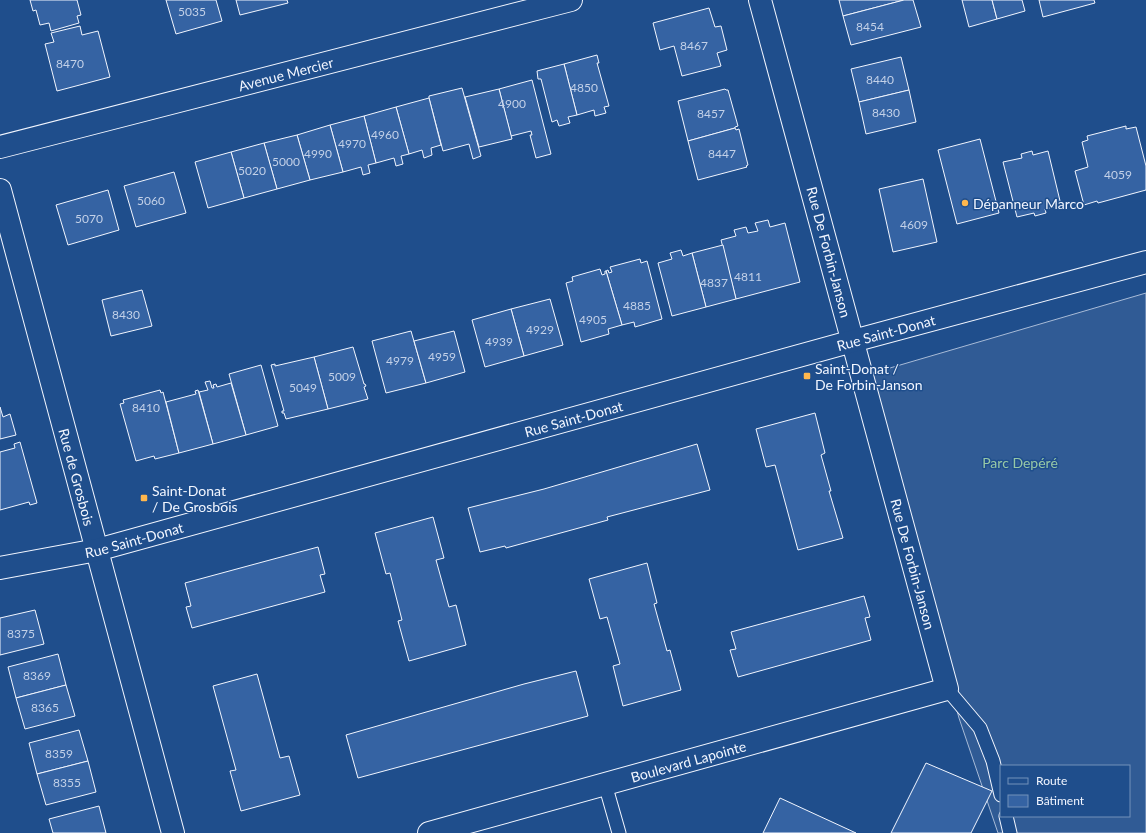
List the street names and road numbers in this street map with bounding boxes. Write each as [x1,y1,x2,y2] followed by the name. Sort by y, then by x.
[236,53,335,94] street label: Avenue Mercier
[803,185,855,319] street label: Rue De Forbin-Janson
[835,311,937,354] street label: Rue Saint-Donat
[522,397,625,440] street label: Rue Saint-Donat
[56,426,98,527] street label: Rue de Grosbois
[887,497,939,631] street label: Rue De Forbin-Janson
[83,518,185,561] street label: Rue Saint-Donat
[629,737,748,785] street label: Boulevard Lapointe

